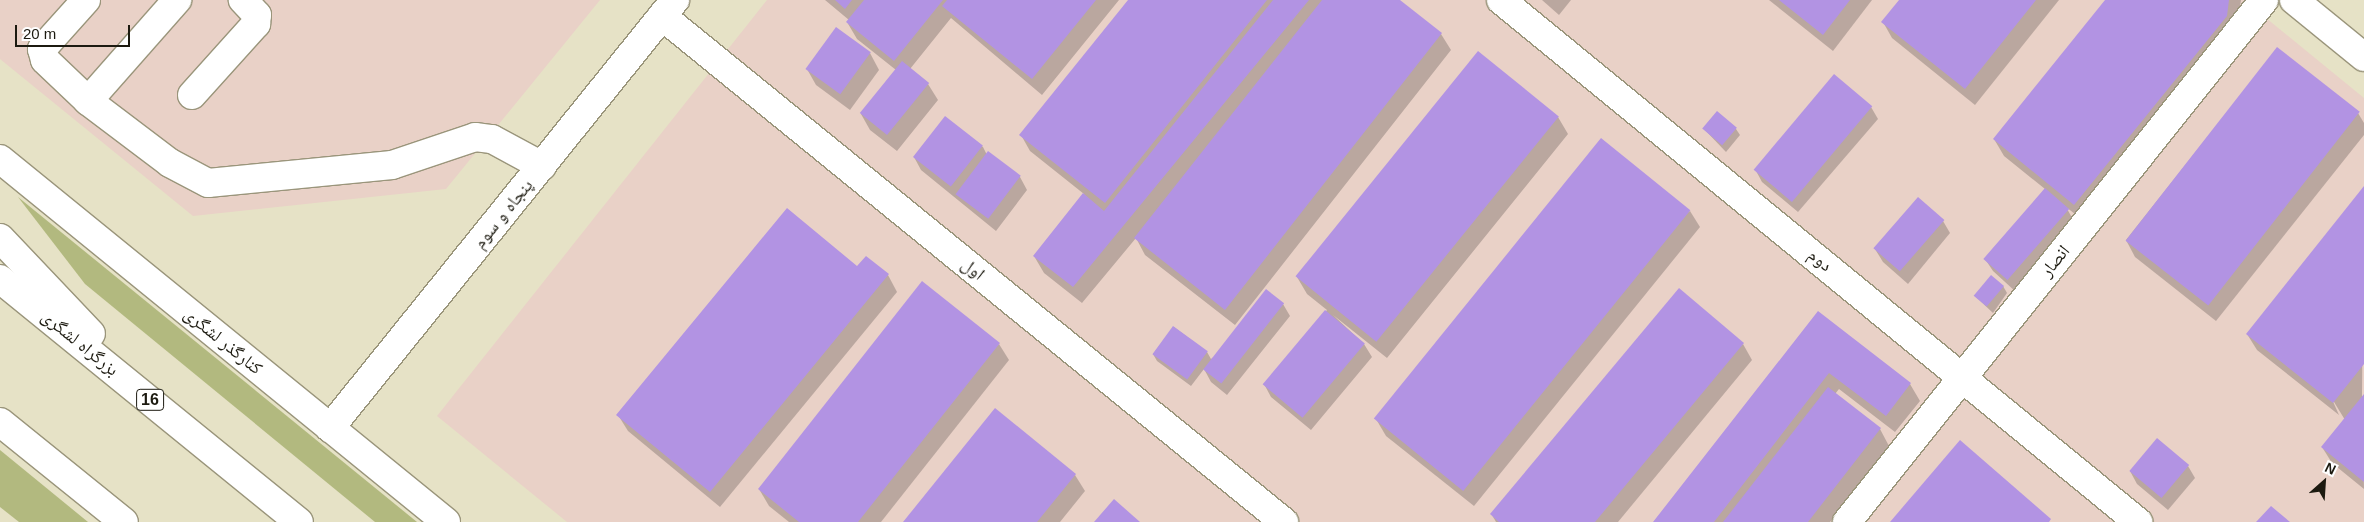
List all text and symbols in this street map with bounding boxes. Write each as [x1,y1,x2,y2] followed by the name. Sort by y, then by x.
[18,15,132,47] scale bar
[23,25,56,42] text: 20 m
[469,175,537,253] street label: پنجاه و سوم
[2036,241,2074,281] street label: انصار
[1804,244,1836,276] street label: دوم
[957,253,989,285] street label: اول
[179,303,267,379] street label: کنارگذر لشگری
[37,305,123,381] street label: بزرگراه لشگری
[135,386,165,414] road number: 16
[2299,457,2349,507] north arrow
[2323,459,2339,478] text: N

